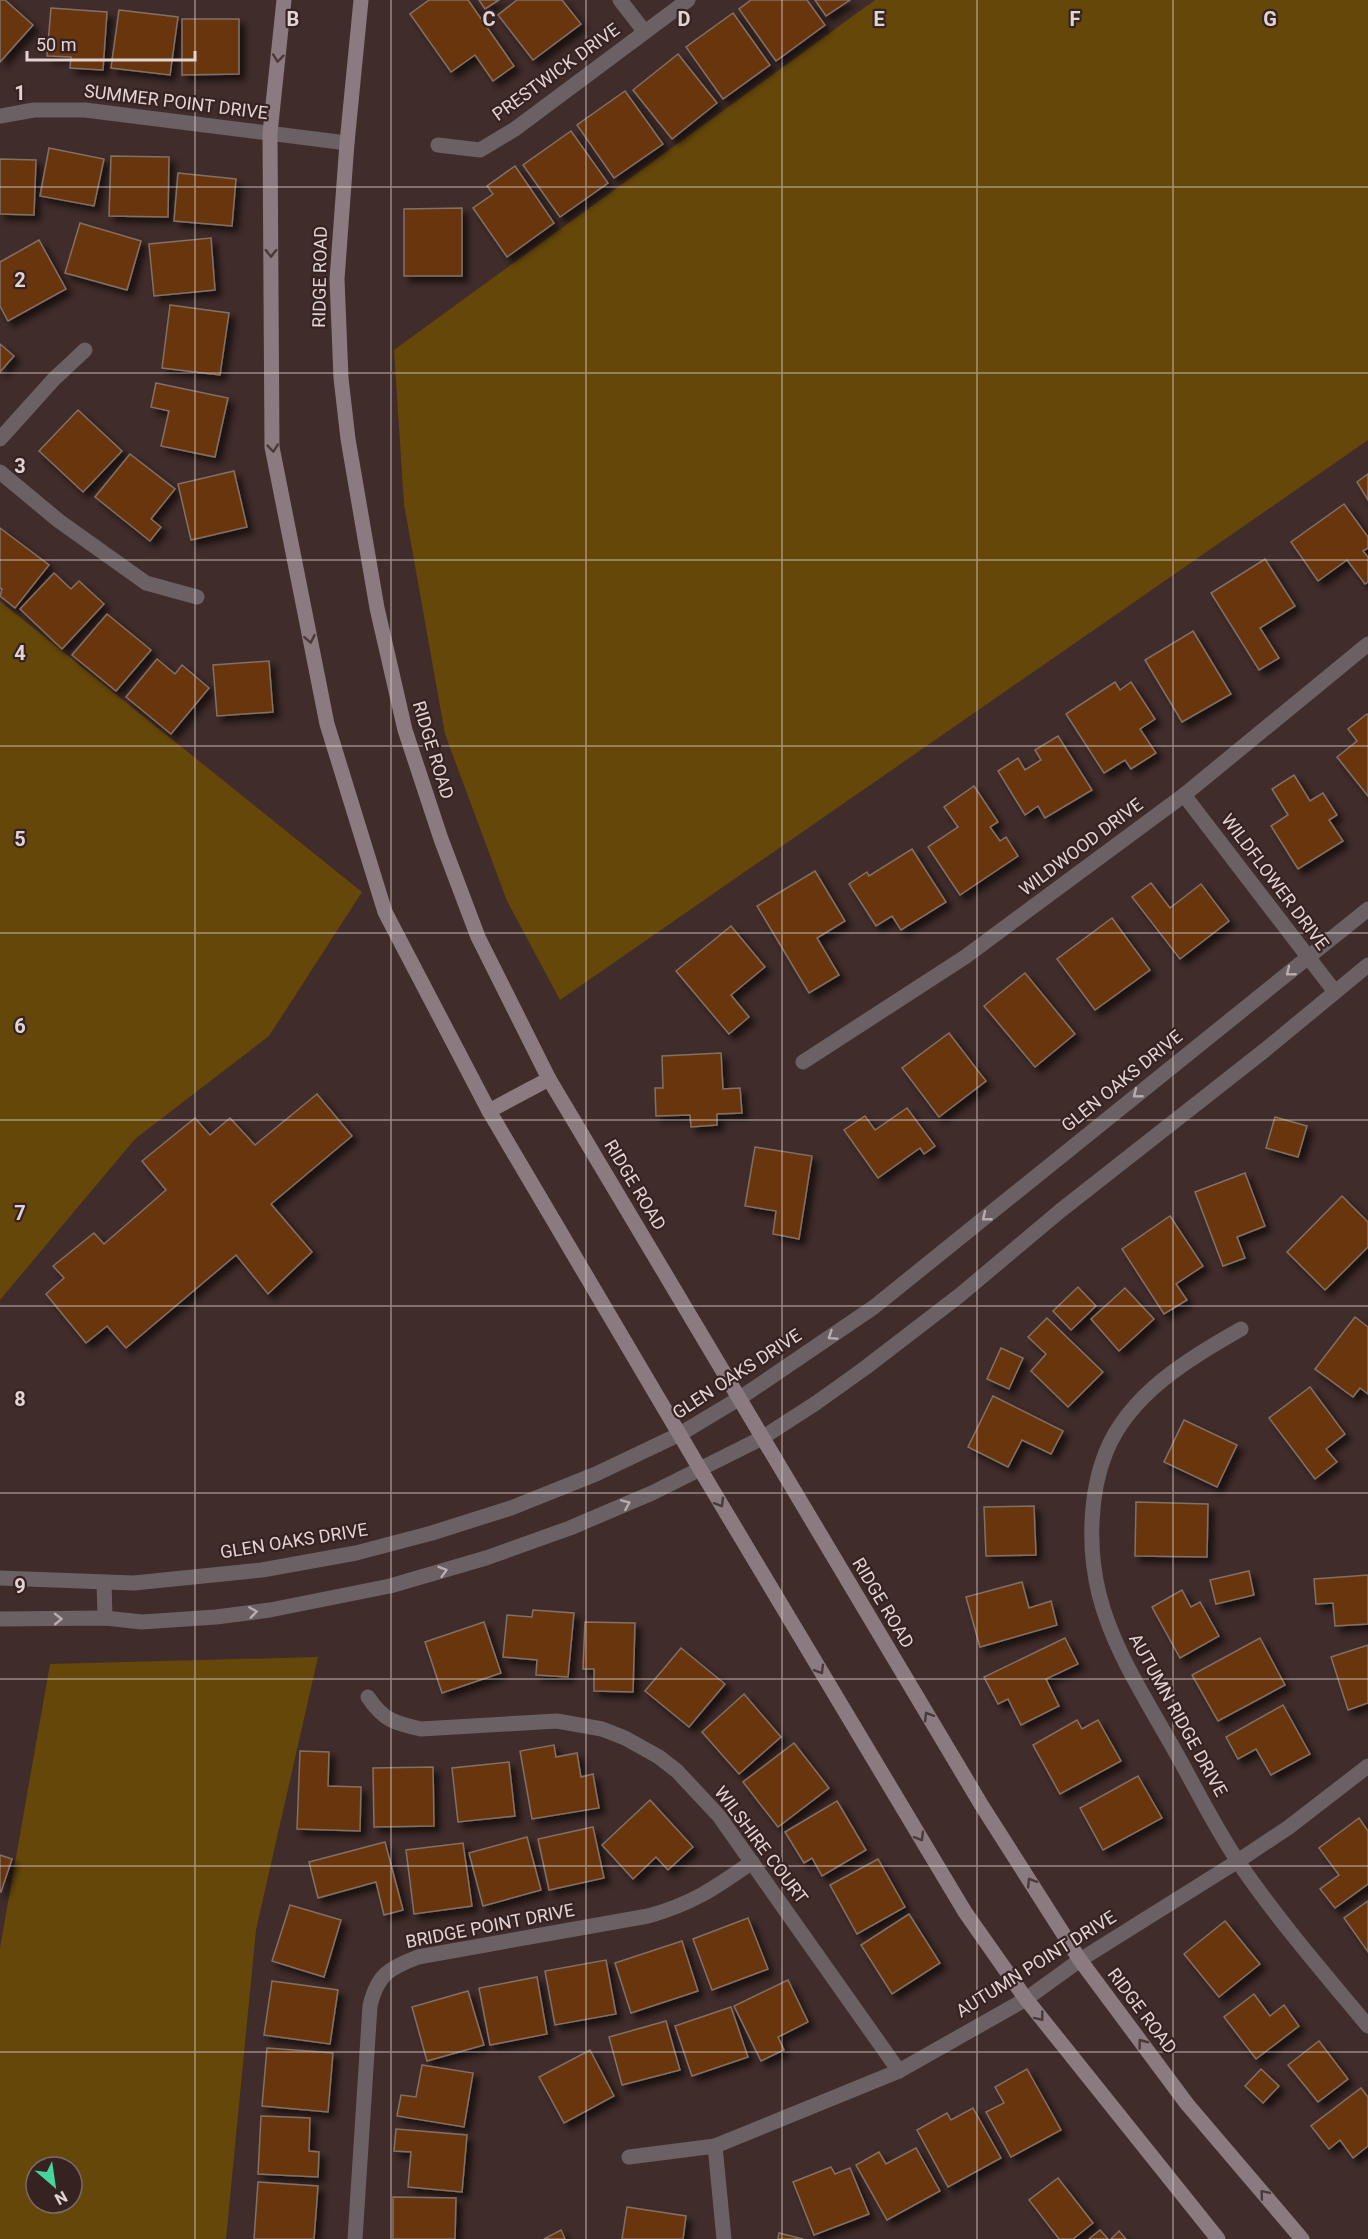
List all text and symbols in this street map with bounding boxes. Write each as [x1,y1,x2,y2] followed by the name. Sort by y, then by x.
[287,7,299,31] text: B
[678,7,691,31] text: D
[873,7,885,31] text: E
[1070,7,1081,31] text: F
[1263,7,1277,31] text: G
[488,19,624,125] street label: PRESTWICK DRIVE
[27,24,195,62] scale bar
[36,34,76,55] text: 50 m
[272,54,285,63] one-way arrow
[83,80,269,123] street label: SUMMER POINT DRIVE
[14,81,26,105] text: 1
[308,226,331,328] street label: RIDGE ROAD
[265,248,277,257] one-way arrow
[14,268,26,292] text: 2
[266,443,279,452] one-way arrow
[14,454,26,478] text: 3
[303,634,316,644] one-way arrow
[14,641,26,665] text: 4
[409,698,458,802] street label: RIDGE ROAD
[1015,793,1146,900] street label: WILDWOOD DRIVE
[1217,809,1333,954] street label: WILDFLOWER DRIVE
[14,827,26,851] text: 5
[1285,965,1296,976] one-way arrow
[14,1014,26,1038] text: 6
[1057,1025,1186,1136] street label: GLEN OAKS DRIVE
[1133,1086,1144,1097] one-way arrow
[600,1136,671,1234] street label: RIDGE ROAD
[14,1201,26,1225] text: 7
[982,1209,993,1220] one-way arrow
[668,1324,805,1423] street label: GLEN OAKS DRIVE
[827,1329,838,1340] one-way arrow
[14,1387,26,1411] text: 8
[712,1497,724,1507] one-way arrow
[620,1499,631,1511] one-way arrow
[219,1518,369,1563] street label: GLEN OAKS DRIVE
[848,1554,919,1652] street label: RIDGE ROAD
[437,1566,448,1578] one-way arrow
[14,1574,26,1598] text: 9
[248,1607,257,1619] one-way arrow
[54,1613,63,1625] one-way arrow
[1125,1630,1232,1800] street label: AUTUMN RIDGE DRIVE
[812,1664,824,1674] one-way arrow
[924,1712,936,1722] one-way arrow
[710,1782,813,1908] street label: WILSHIRE COURT
[913,1831,925,1841] one-way arrow
[1027,1878,1038,1889] one-way arrow
[404,1899,576,1952] street label: BRIDGE POINT DRIVE
[952,1906,1119,2021] street label: AUTUMN POINT DRIVE
[1103,1964,1181,2058] street label: RIDGE ROAD
[1033,2010,1044,2021] one-way arrow
[1138,2038,1149,2049] one-way arrow
[24,2155,84,2215] north arrow
[51,2187,71,2209] text: N
[1260,2190,1271,2201] one-way arrow

